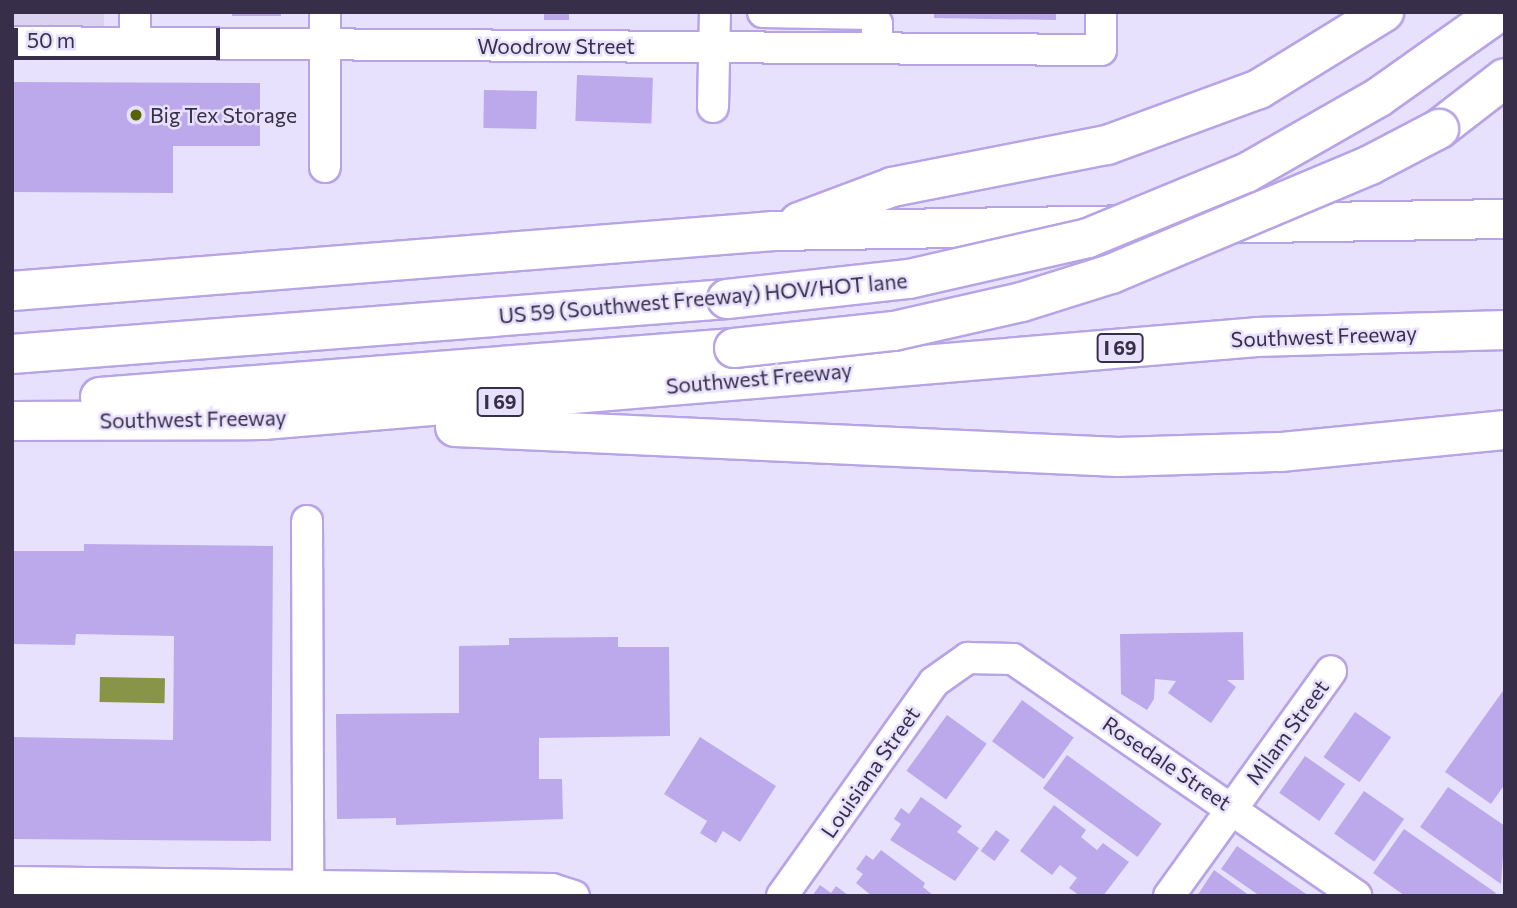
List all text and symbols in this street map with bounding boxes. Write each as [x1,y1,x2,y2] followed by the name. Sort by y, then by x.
[18,14,224,58] scale bar
[27,27,75,52] text: 50 m
[477,33,635,59] street label: Woodrow Street
[150,102,297,128] place label: Big Tex Storage
[128,107,144,123] marker: Big Tex Storage
[498,268,908,328] street label: US 59 (Southwest Freeway) HOV/HOT lane
[1230,320,1418,352] street label: Southwest Freeway
[1096,332,1144,364] road number: I 69
[665,357,853,399] street label: Southwest Freeway
[476,386,524,418] road number: I 69
[100,405,286,433] street label: Southwest Freeway
[1241,675,1333,789] street label: Milam Street
[816,702,924,842] street label: Louisiana Street
[1098,711,1236,815] street label: Rosedale Street

